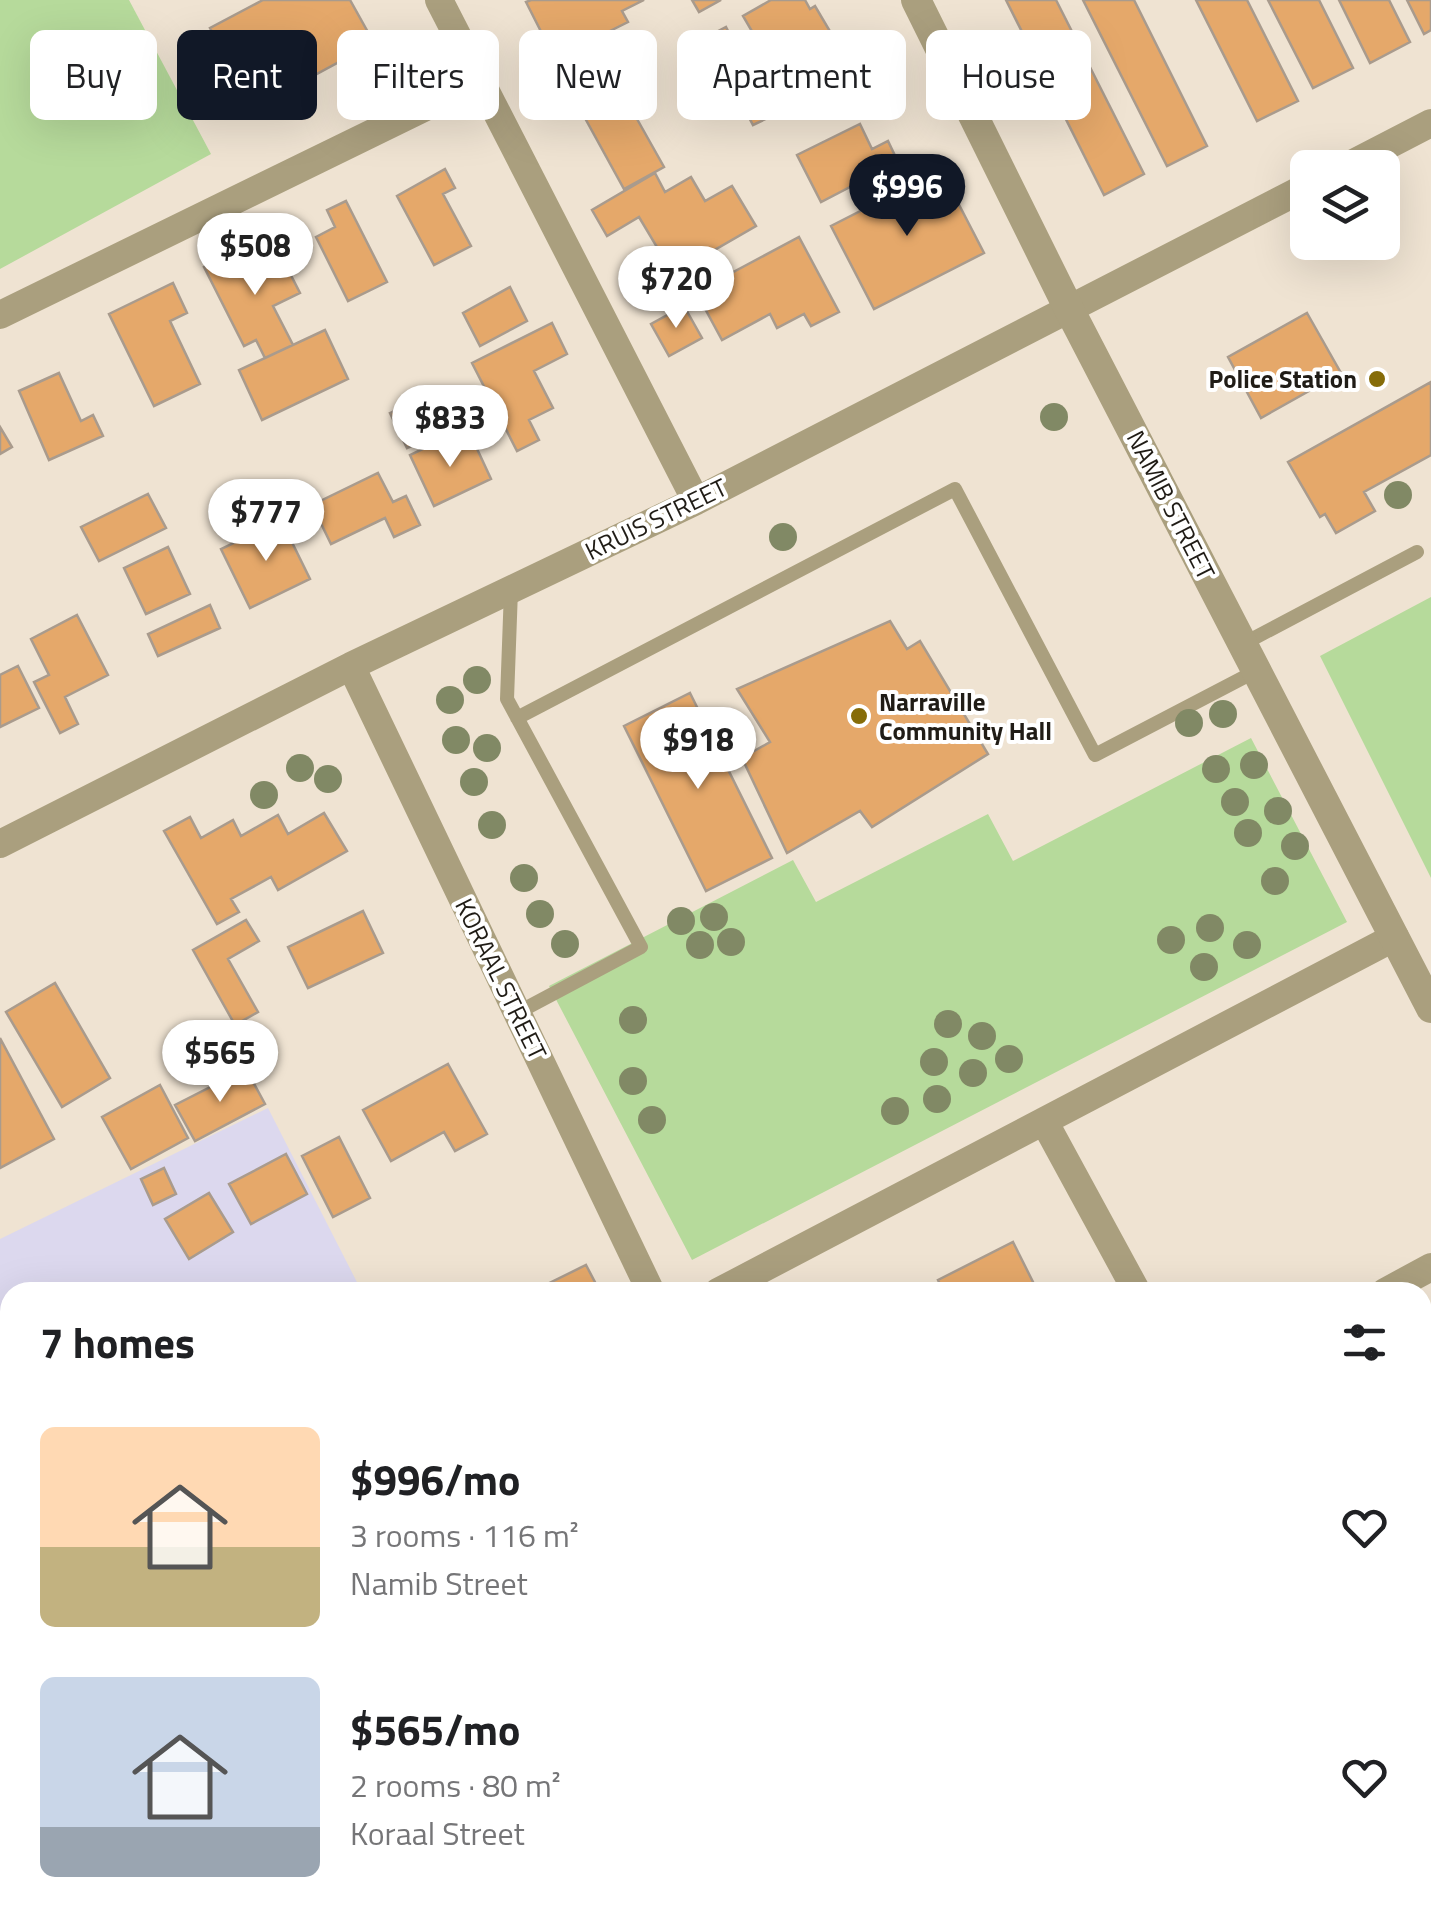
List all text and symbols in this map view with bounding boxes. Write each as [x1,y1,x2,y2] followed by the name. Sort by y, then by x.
[30,30,157,120] chip: Buy
[177,30,317,120] chip: Rent
[337,30,499,120] chip: Filters
[519,30,657,120] chip: New
[677,30,906,120] chip: Apartment
[926,30,1091,120] chip: House
[1290,150,1400,260] map controls
[1290,150,1400,260] button: layers
[848,154,966,239] pin: $996
[871,162,943,210] text: $996
[196,213,314,298] pin: $508
[219,221,291,269] text: $508
[617,246,735,331] pin: $720
[640,254,712,302] text: $720
[1208,360,1357,398] place label: Police Station
[1366,368,1388,390] marker: Police Station
[391,385,509,470] pin: $833
[414,393,486,441] text: $833
[1117,424,1225,586] street label: NAMIB STREET
[579,468,733,570] street label: KRUIS STREET
[207,479,325,564] pin: $777
[230,487,302,535] text: $777
[879,683,1052,750] place label: Narraville Community Hall
[848,705,870,727] marker: Narraville Community Hall
[639,707,757,792] pin: $918
[662,715,734,763] text: $918
[445,892,557,1066] street label: KORAAL STREET
[161,1020,279,1105] pin: $565
[184,1028,256,1076] text: $565
[40,1310,195,1374] text: 7 homes
[1337,1315,1392,1370] icon: filters
[350,1447,520,1511] text: $996/mo
[120,1467,240,1587] icon: home
[1337,1500,1392,1555] icon: heart
[350,1511,579,1559] text: 3 rooms · 116 m²
[350,1559,528,1607] text: Namib Street
[350,1697,520,1761] text: $565/mo
[120,1717,240,1837] icon: home
[1337,1750,1392,1805] icon: heart
[350,1761,561,1809] text: 2 rooms · 80 m²
[350,1809,525,1857] text: Koraal Street

